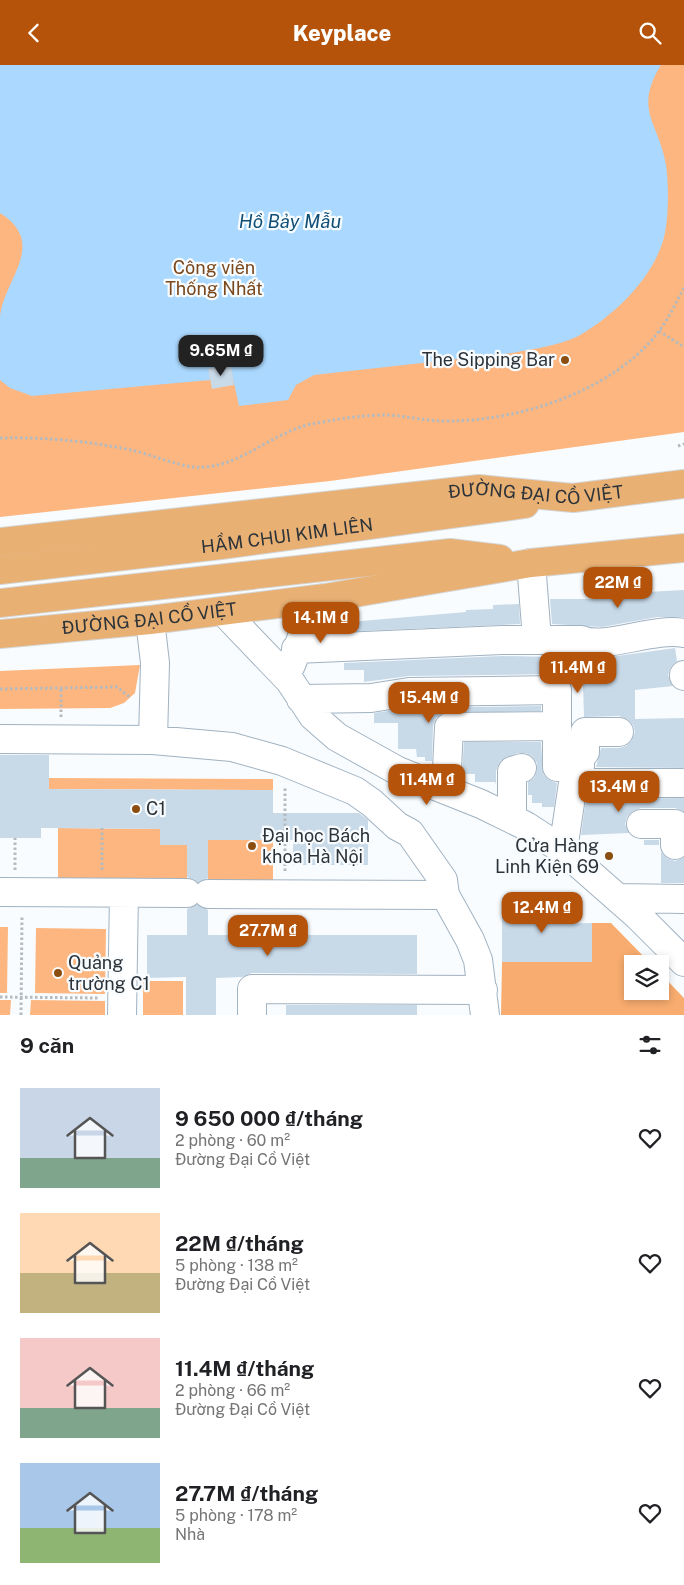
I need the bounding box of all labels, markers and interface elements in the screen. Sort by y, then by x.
icon: back [20,19,48,47]
icon: search [636,19,664,47]
text: Keyplace [293,20,391,46]
water label: Hồ Bảy Mẫu [239,210,341,232]
park label: Công viên Thống Nhất [165,257,263,299]
pin: 9.65M ₫ [175,335,267,377]
text: 9.65M ₫ [189,341,253,360]
place label: The Sipping Bar [422,349,555,370]
marker: The Sipping Bar [559,354,571,366]
street label: ĐƯỜNG ĐẠI CỒ VIỆT [447,477,625,509]
street label: HẦM CHUI KIM LIÊN [200,514,374,557]
pin: 22M ₫ [583,567,653,609]
text: 22M ₫ [594,573,642,592]
street label: ĐƯỜNG ĐẠI CỒ VIỆT [61,598,238,638]
pin: 14.1M ₫ [275,601,367,644]
text: 14.1M ₫ [293,608,349,627]
pin: 11.4M ₫ [532,651,624,694]
text: 11.4M ₫ [550,658,606,677]
pin: 15.4M ₫ [383,681,475,724]
text: 15.4M ₫ [399,688,459,707]
pin: 11.4M ₫ [381,763,473,806]
text: 11.4M ₫ [399,770,455,789]
pin: 13.4M ₫ [573,771,665,813]
text: 13.4M ₫ [589,777,649,796]
place label: C1 [146,798,166,819]
marker: C1 [130,803,142,815]
place label: Đại học Bách khoa Hà Nội [262,825,370,867]
place label: Cửa Hàng Linh Kiện 69 [495,835,599,877]
marker: Đại học Bách khoa Hà Nội [246,840,258,852]
marker: Cửa Hàng Linh Kiện 69 [603,850,615,862]
pin: 12.4M ₫ [496,891,588,934]
text: 12.4M ₫ [513,898,571,917]
pin: 27.7M ₫ [222,915,314,957]
text: 27.7M ₫ [239,921,297,940]
place label: Quảng trường C1 [68,952,150,994]
map controls [624,955,669,1000]
button: layers [624,955,669,1000]
marker: Quảng trường C1 [52,967,64,979]
icon: filters [636,1031,664,1059]
text: 9 căn [20,1033,74,1058]
text: 9 650 000 ₫/tháng [175,1106,363,1131]
icon: home [60,1108,120,1168]
icon: heart [636,1124,664,1152]
text: 2 phòng · 60 m² [175,1131,290,1150]
text: Đường Đại Cồ Việt [175,1150,310,1169]
text: 22M ₫/tháng [175,1231,304,1256]
icon: home [60,1233,120,1293]
icon: heart [636,1249,664,1277]
text: 5 phòng · 138 m² [175,1256,298,1275]
text: Đường Đại Cồ Việt [175,1275,310,1294]
text: 11.4M ₫/tháng [175,1356,314,1381]
icon: home [60,1358,120,1418]
icon: heart [636,1374,664,1402]
text: 2 phòng · 66 m² [175,1381,290,1400]
text: Đường Đại Cồ Việt [175,1400,310,1419]
text: 27.7M ₫/tháng [175,1481,318,1506]
icon: home [60,1483,120,1543]
icon: heart [636,1499,664,1527]
text: 5 phòng · 178 m² [175,1506,297,1525]
text: Nhà [175,1525,205,1544]

